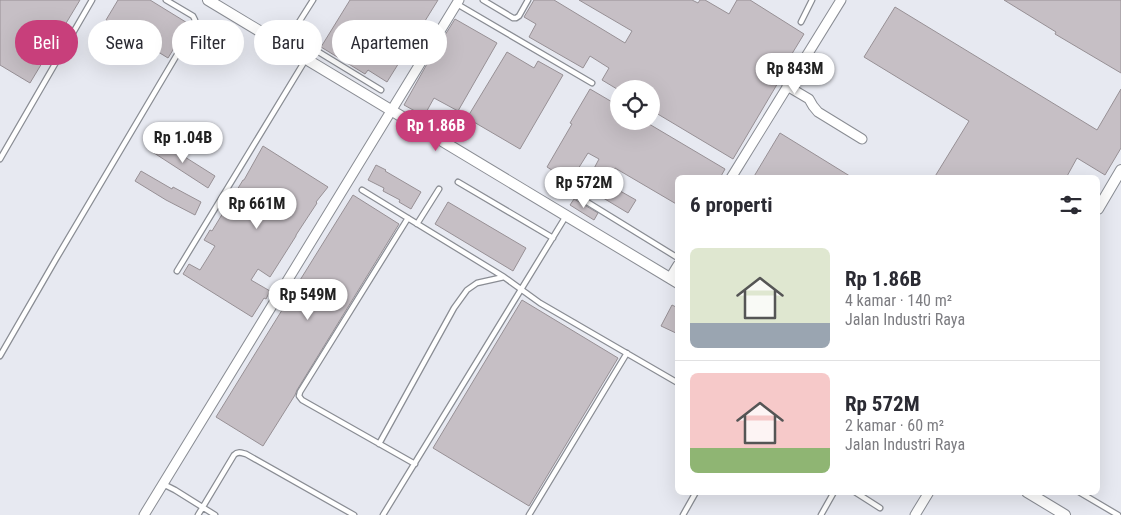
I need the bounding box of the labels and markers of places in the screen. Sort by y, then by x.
pin: Rp 843M [749,52,841,95]
pin: Rp 1.86B [384,110,488,152]
pin: Rp 1.04B [131,121,235,164]
pin: Rp 572M [538,166,630,209]
pin: Rp 661M [211,188,303,230]
pin: Rp 549M [262,278,354,321]

